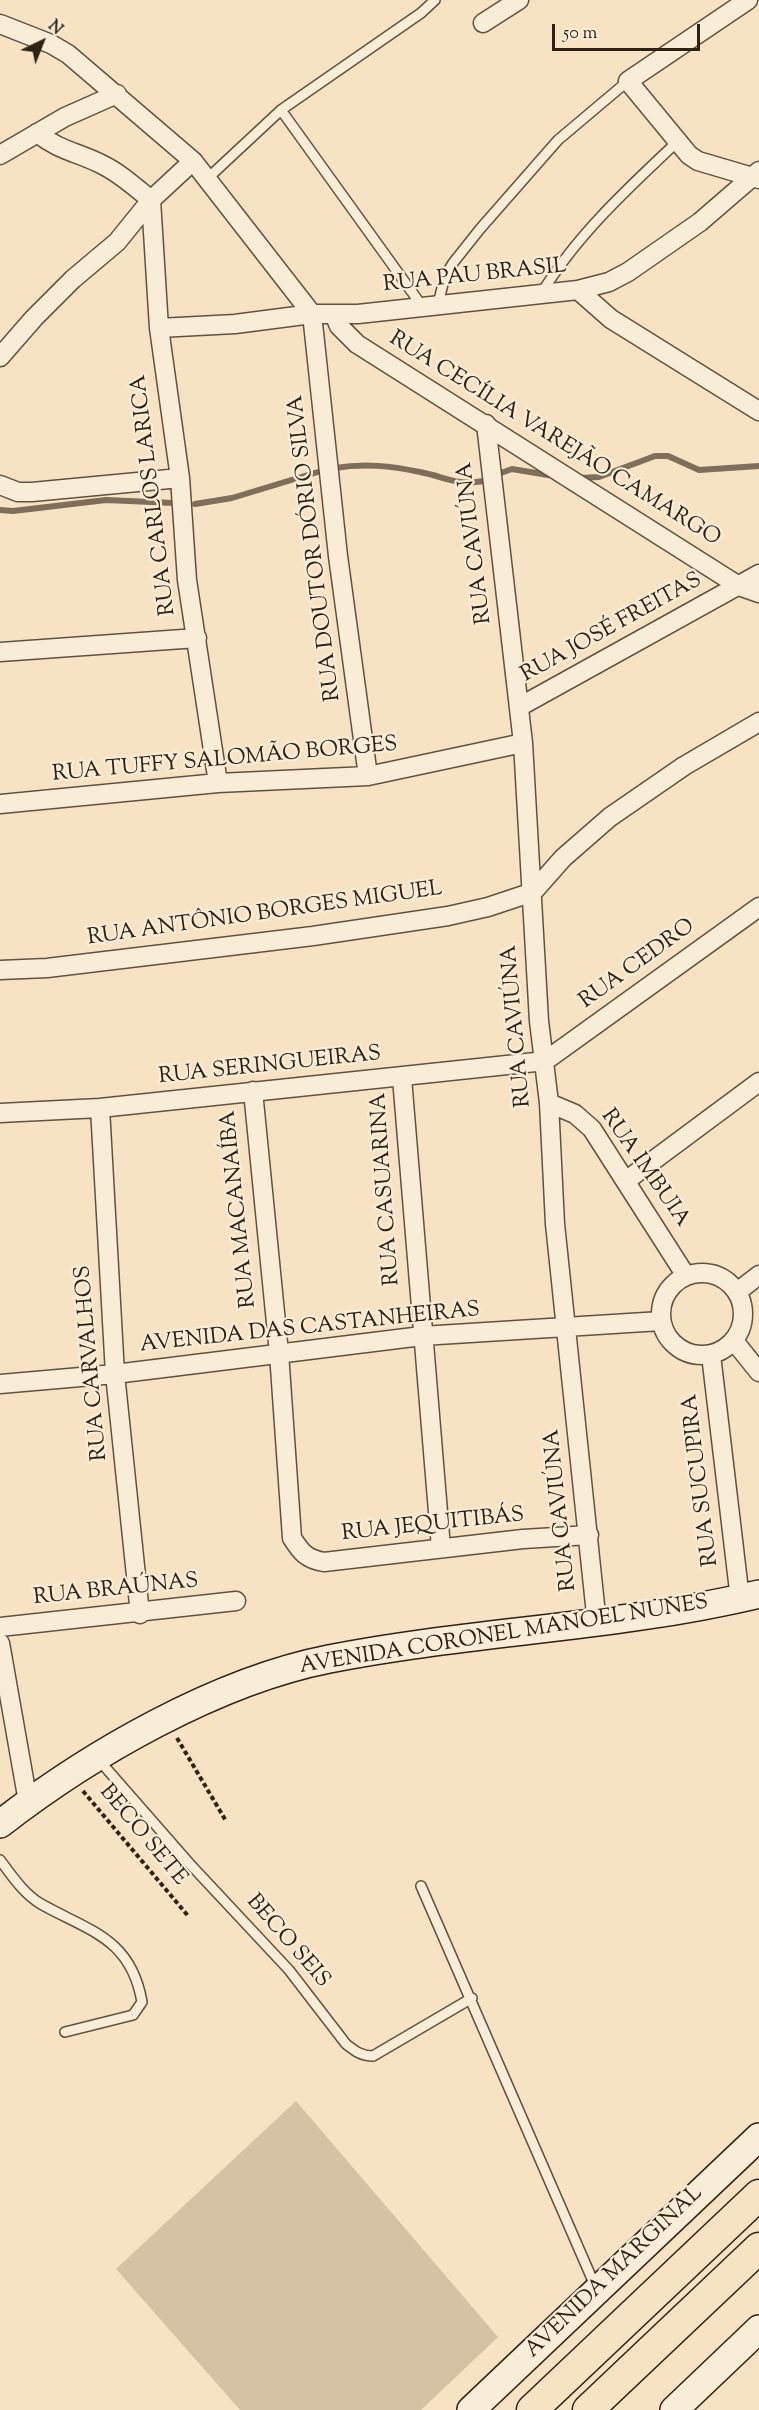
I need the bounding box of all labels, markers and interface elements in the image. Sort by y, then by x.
north arrow [12,12,72,72]
scale bar [555,12,704,50]
text: N [42,16,67,41]
text: 50 m [563,21,597,47]
street label: RUA PAU BRASIL [382,254,568,300]
street label: RUA CECÍLIA VAREJÃO CAMARGO [384,327,724,553]
street label: RUA CARLOS LARICA [127,373,183,617]
street label: RUA DOUTOR DÓRIO SILVA [284,393,348,703]
street label: RUA CAVIÚNA [453,460,499,626]
street label: RUA JOSÉ FREITAS [517,568,707,690]
street label: RUA TUFFY SALOMÃO BORGES [51,733,399,789]
street label: RUA ANTÔNIO BORGES MIGUEL [86,877,444,953]
street label: RUA CEDRO [575,914,701,1016]
street label: RUA CAVIÚNA [498,944,538,1108]
street label: RUA SERINGUEIRAS [157,1042,383,1092]
street label: RUA CASUARINA [367,1091,407,1287]
street label: RUA IMBUIA [594,1105,694,1233]
street label: RUA MACANAÍBA [216,1109,264,1309]
street label: RUA CARVALHOS [71,1264,115,1462]
street label: AVENIDA DAS CASTANHEIRAS [139,1298,481,1360]
street label: RUA SUCUPIRA [678,1392,726,1568]
street label: RUA CAVIÚNA [540,1427,584,1593]
street label: RUA JEQUITIBÁS [340,1503,526,1549]
street label: RUA BRAÚNAS [32,1569,200,1613]
street label: AVENIDA CORONEL MANOEL NUNES [298,1591,710,1681]
street label: BECO SETE [92,1780,192,1892]
street label: BECO SEIS [239,1890,335,1994]
street label: AVENIDA MARGINAL [521,2181,709,2365]

